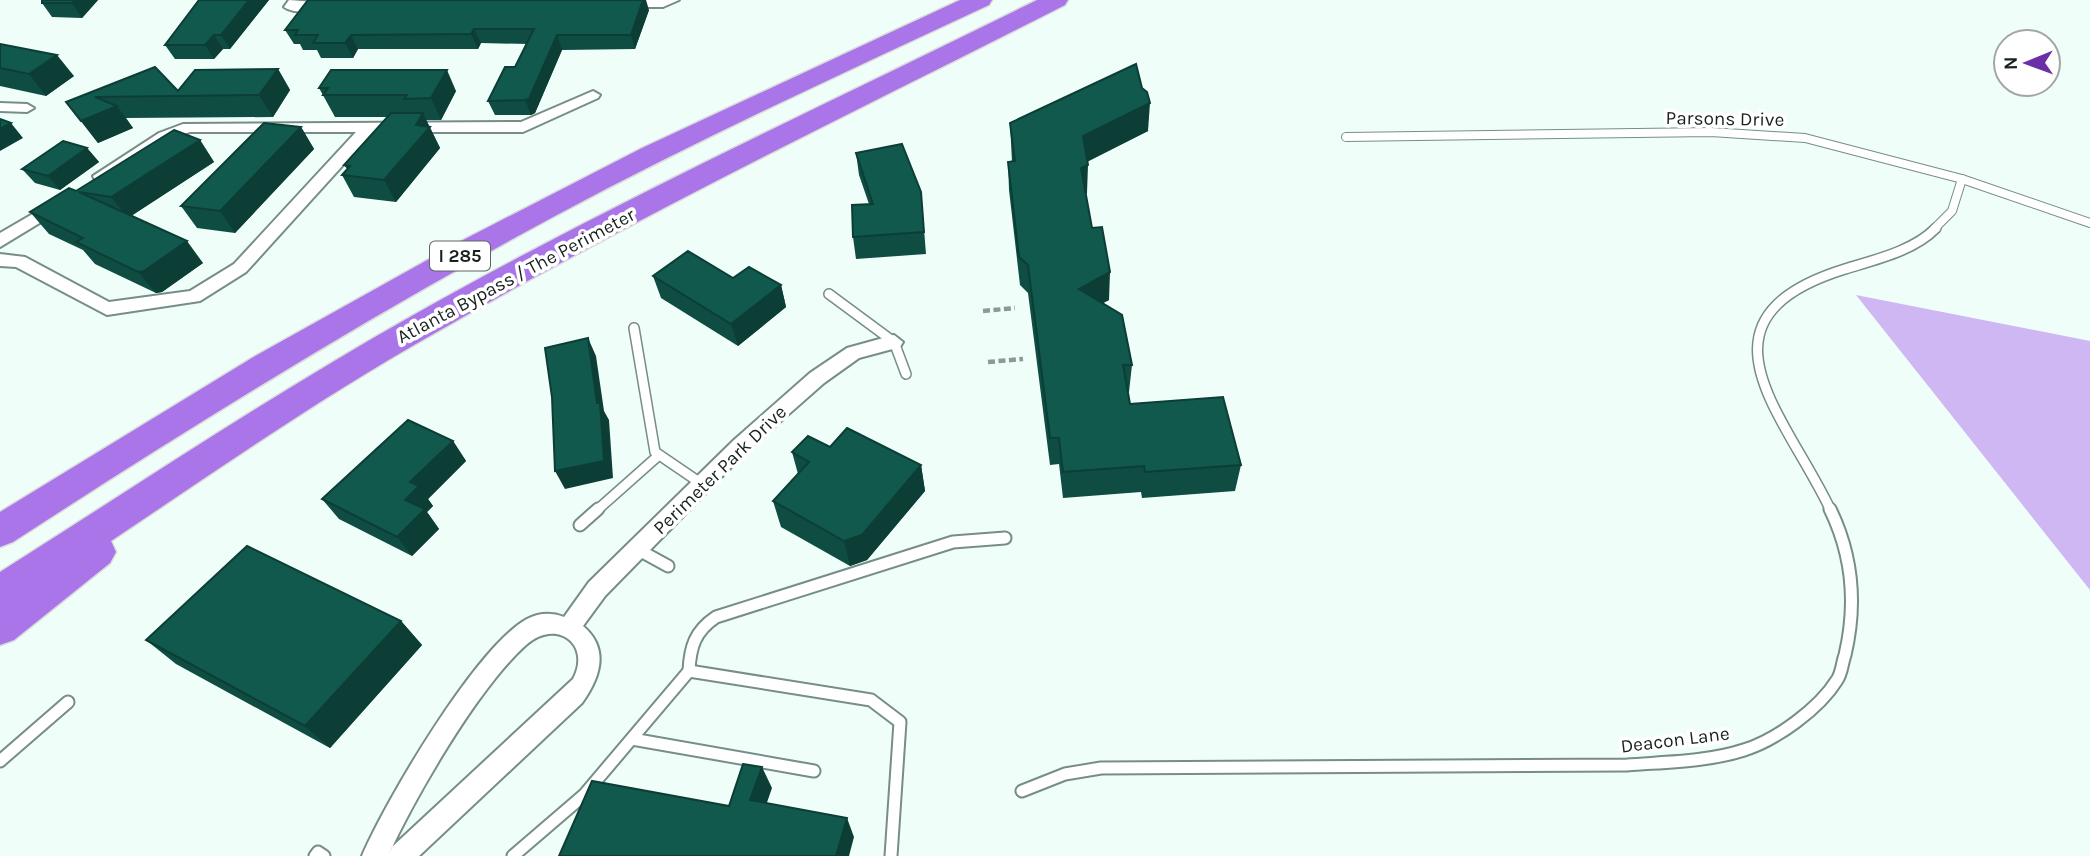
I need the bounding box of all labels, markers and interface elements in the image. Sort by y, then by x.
north arrow [1992,28,2062,98]
text: N [2000,56,2022,70]
street label: Parsons Drive [1666,107,1784,131]
street label: Atlanta Bypass / The Perimeter [393,204,639,348]
road number: I 285 [430,242,490,270]
street label: Perimeter Park Drive [649,401,791,539]
street label: Deacon Lane [1619,722,1731,758]

